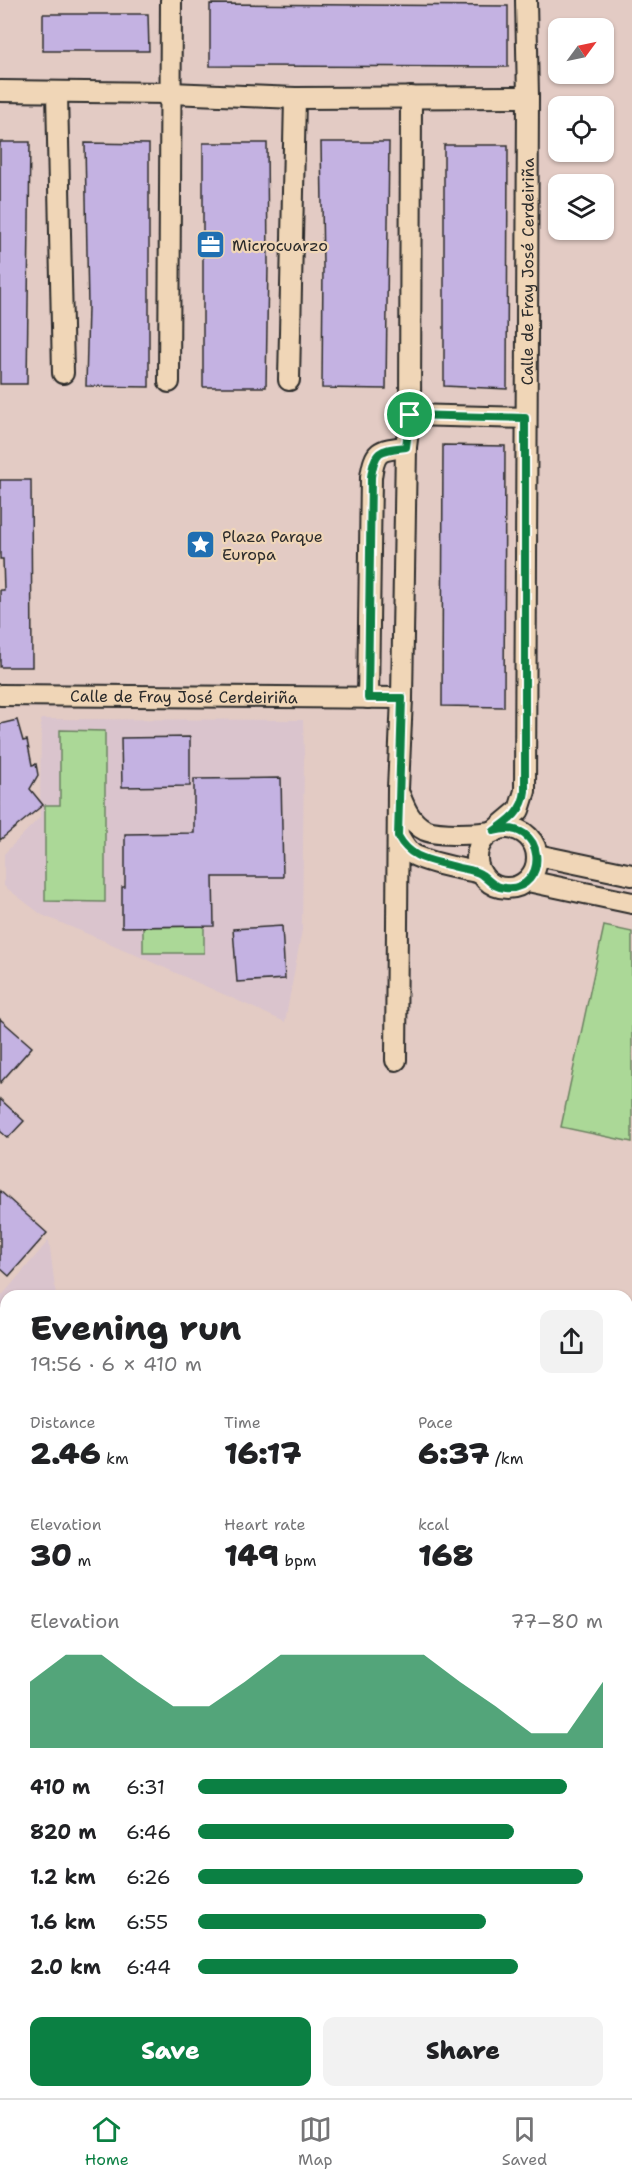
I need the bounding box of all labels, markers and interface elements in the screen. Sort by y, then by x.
north arrow [548,18,614,84]
map controls [548,18,614,240]
button: locate [548,96,614,162]
street label: Calle de Fray José Cerdeiriña [516,158,538,385]
button: layers [548,174,614,240]
office icon: Microcuarzo [195,229,227,261]
place label: Microcuarzo [232,235,328,256]
pin [384,389,435,440]
icon: arrive [393,398,426,431]
place label: Plaza Parque Europa [222,526,323,565]
place icon: Plaza Parque Europa [185,529,217,561]
street label: Calle de Fray José Cerdeiriña [70,685,298,708]
text: Evening run [30,1306,241,1351]
button: share [540,1310,603,1373]
text: 19:56 · 6 × 410 m [30,1351,202,1377]
text: Distance [30,1412,96,1433]
text: Time [224,1412,261,1433]
text: Pace [418,1412,453,1433]
text: 2.46 [30,1433,101,1474]
text: 16:17 [224,1433,301,1474]
text: 6:37 [418,1433,489,1474]
text: km [101,1448,129,1469]
text: /km [489,1448,524,1469]
text: Elevation [30,1514,102,1535]
text: Heart rate [224,1514,306,1535]
text: kcal [418,1514,449,1535]
text: 30 [30,1535,72,1576]
text: 149 [224,1535,279,1576]
text: 168 [418,1535,473,1576]
text: m [72,1550,91,1571]
text: bpm [279,1550,317,1571]
text: Elevation [30,1608,120,1634]
text: 77–80 m [511,1608,603,1634]
text: 410 m [30,1774,90,1800]
text: 6:31 [126,1774,165,1800]
text: 820 m [30,1819,96,1845]
text: 6:46 [126,1819,171,1845]
text: 1.2 km [30,1864,96,1890]
text: 6:26 [126,1864,171,1890]
text: 1.6 km [30,1909,96,1935]
text: 6:55 [126,1909,168,1935]
text: 2.0 km [30,1954,101,1980]
text: 6:44 [126,1954,171,1980]
button: Save [30,2017,311,2086]
button: Share [323,2017,603,2086]
tab: Home [85,2113,129,2170]
tab: Map [298,2113,332,2170]
tab: Saved [502,2113,547,2170]

